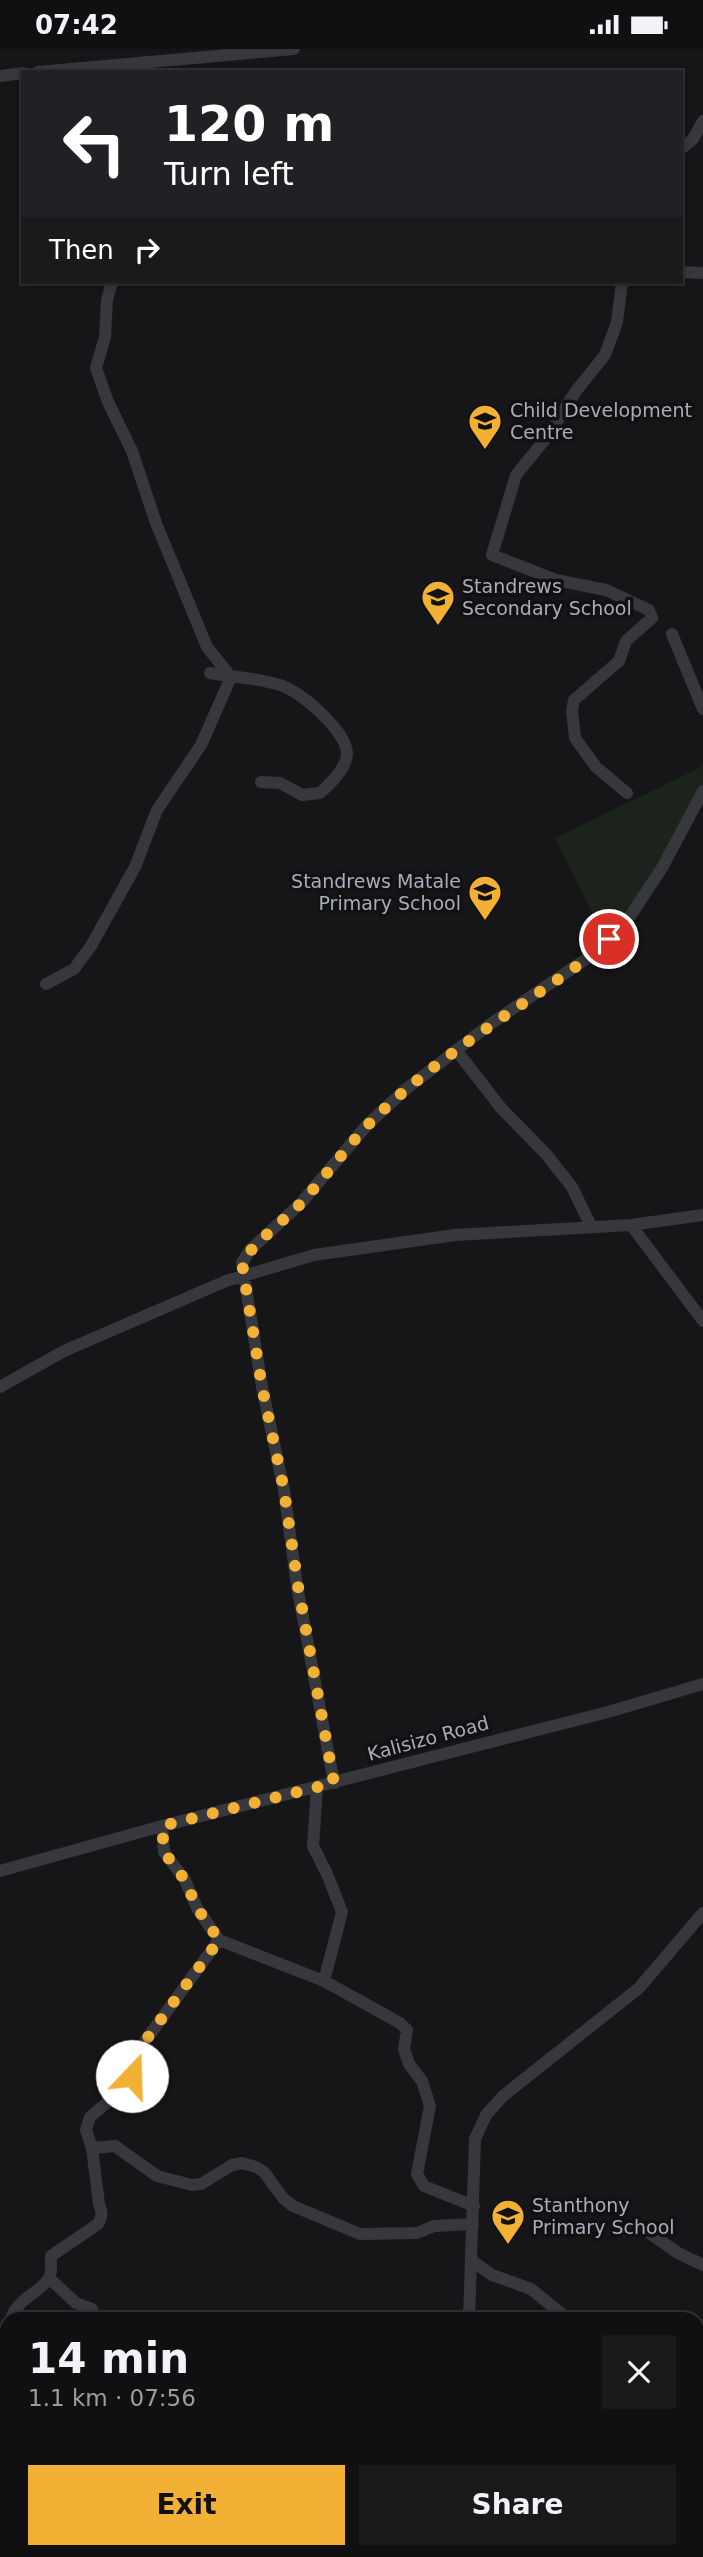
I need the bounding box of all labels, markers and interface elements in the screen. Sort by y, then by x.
text: 07:42 [35,10,118,40]
text: 120 m [164,96,334,153]
icon: left [49,98,140,189]
text: Turn left [164,155,294,193]
icon: right [128,231,166,269]
text: Then [49,235,114,265]
place label: Child Development Centre [510,399,692,443]
school or university icon: Child Development Centre [466,402,504,451]
place label: Standrews Secondary School [462,575,632,619]
school or university icon: Standrews Secondary School [419,578,457,627]
place label: Standrews Matale Primary School [291,870,461,914]
school or university icon: Standrews Matale Primary School [466,873,504,922]
pin [579,909,639,969]
icon: arrive [590,920,628,958]
street label: Kalisizo Road [365,1711,491,1765]
position arrow [95,2039,169,2113]
place label: Stanthony Primary School [532,2194,675,2238]
school or university icon: Stanthony Primary School [489,2197,527,2246]
text: 14 min [28,2334,189,2383]
button: close [602,2335,676,2409]
text: 1.1 km · 07:56 [28,2385,196,2411]
button: Exit [28,2465,345,2545]
button: Share [359,2465,676,2545]

